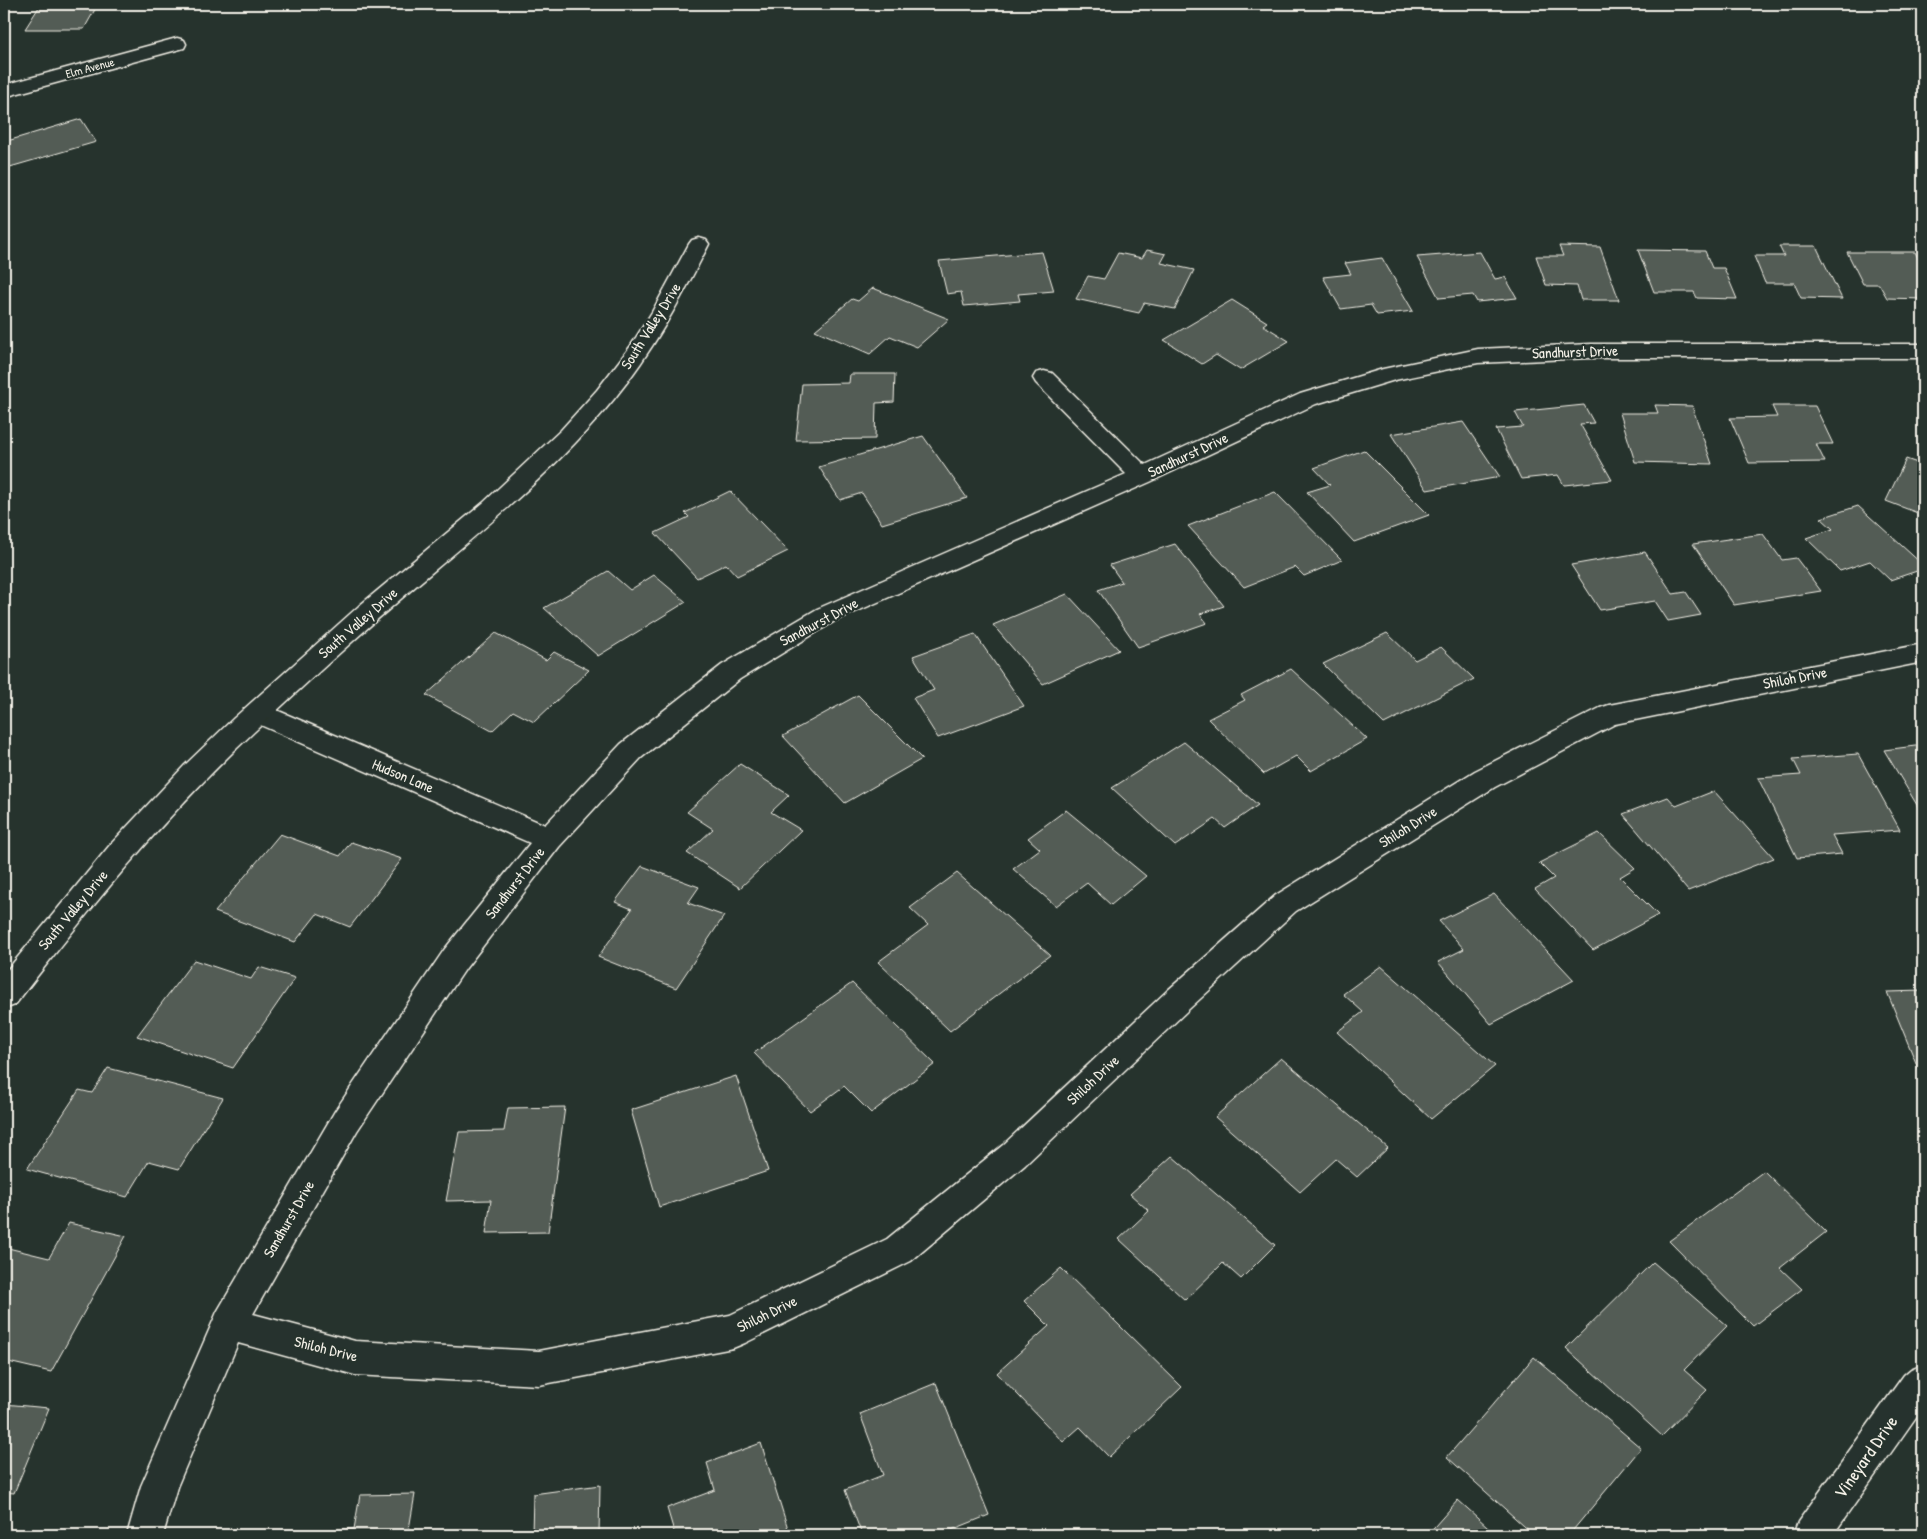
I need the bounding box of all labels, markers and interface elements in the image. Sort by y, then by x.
street label: Elm Avenue [64,53,116,82]
street label: South Valley Drive [616,278,686,373]
street label: Sandhurst Drive [1532,340,1618,363]
street label: Sandhurst Drive [1144,427,1231,482]
street label: South Valley Drive [314,582,402,663]
street label: Sandhurst Drive [776,592,862,651]
street label: Shiloh Drive [1761,661,1829,694]
street label: Hudson Lane [369,753,437,798]
street label: Shiloh Drive [1375,801,1441,853]
street label: Sandhurst Drive [480,842,549,923]
street label: South Valley Drive [33,865,112,954]
street label: Shiloh Drive [1062,1050,1123,1109]
street label: Sandhurst Drive [258,1176,319,1261]
street label: Shiloh Drive [733,1290,800,1337]
street label: Shiloh Drive [292,1331,360,1367]
street label: Vineyard Drive [1828,1410,1903,1503]

